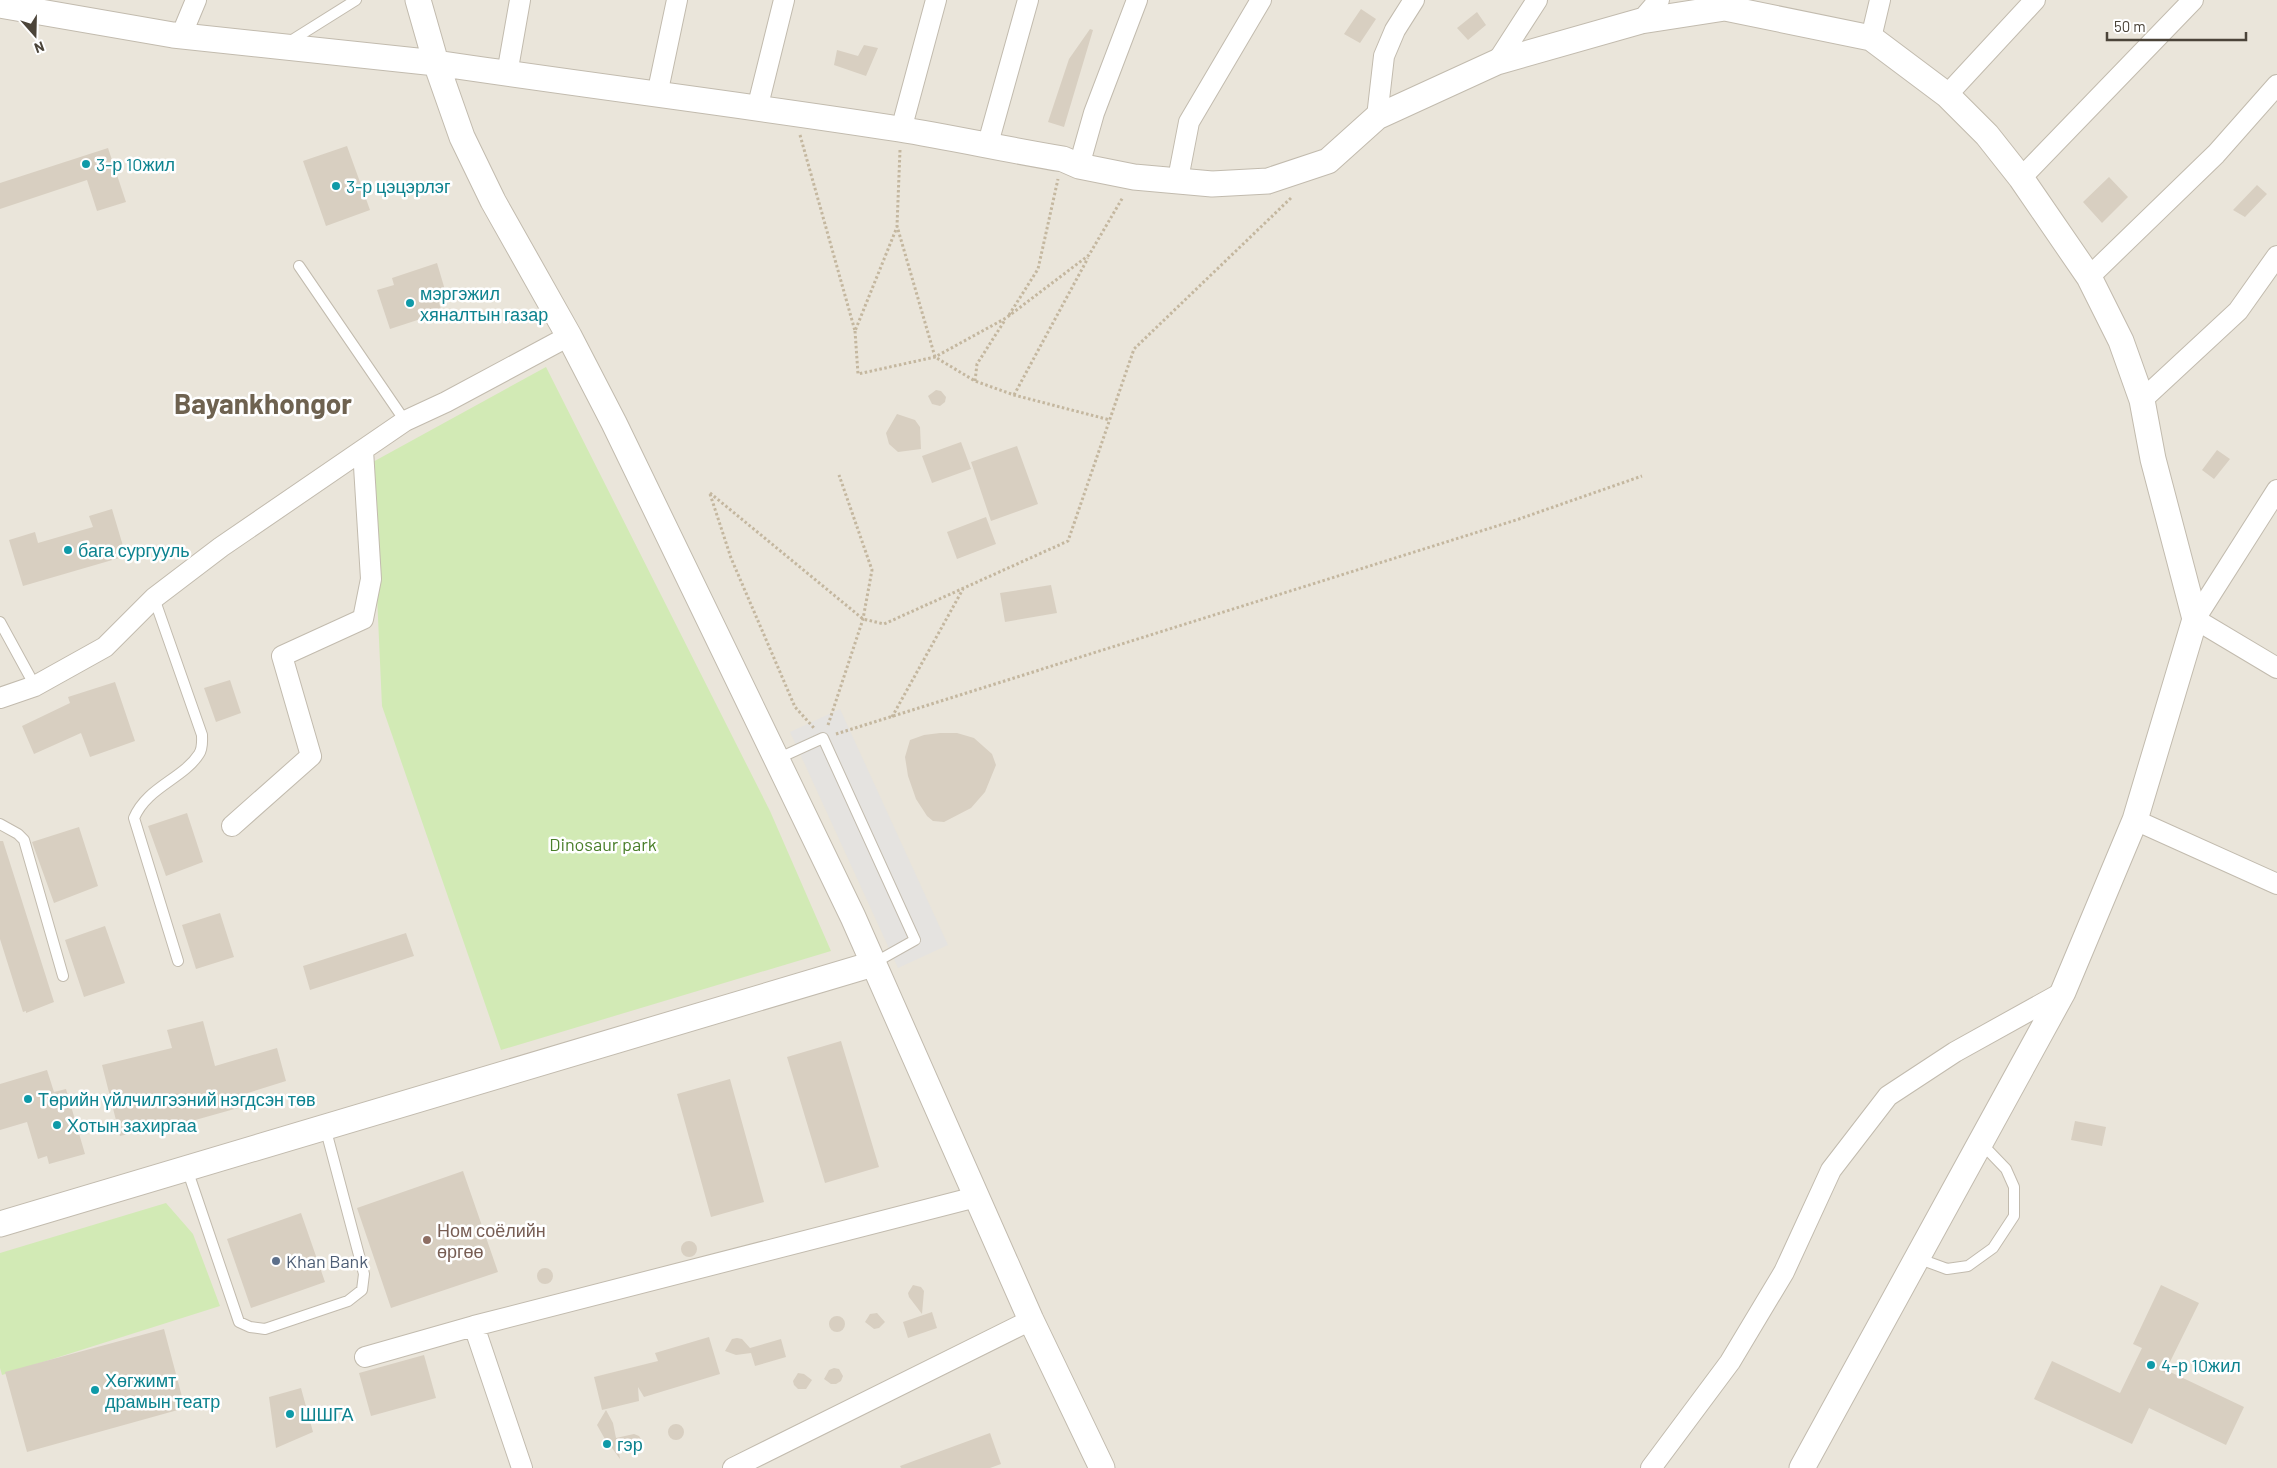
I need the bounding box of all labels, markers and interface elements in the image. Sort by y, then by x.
north arrow [10,10,60,60]
scale bar [2107,10,2246,42]
text: 50 m [2114,17,2146,35]
text: N [32,38,47,57]
place label: 3-р 10жил [96,153,175,175]
marker: 3-р 10жил [80,158,92,170]
place label: 3-р цэцэрлэг [346,175,451,197]
marker: 3-р цэцэрлэг [330,180,342,192]
place label: мэргэжил хяналтын газар [420,282,548,325]
marker: мэргэжил хяналтын газар [404,297,416,309]
district label: Bayankhongor [174,386,352,420]
place label: бага сургууль [78,539,190,561]
marker: бага сургууль [62,544,74,556]
park label: Dinosaur park [549,833,657,855]
place label: Төрийн үйлчилгээний нэгдсэн төв [38,1088,315,1110]
marker: Төрийн үйлчилгээний нэгдсэн төв [22,1093,34,1105]
place label: Хотын захиргаа [67,1114,198,1136]
marker: Хотын захиргаа [51,1119,63,1131]
place label: Ном соёлийн өргөө [437,1219,546,1262]
marker: Ном соёлийн өргөө [421,1234,433,1246]
place label: Khan Bank [286,1250,368,1272]
marker: Khan Bank [270,1255,282,1267]
place label: 4-р 10жил [2161,1354,2241,1376]
marker: 4-р 10жил [2145,1359,2157,1371]
place label: Хөгжимт драмын театр [105,1369,220,1412]
marker: Хөгжимт драмын театр [89,1384,101,1396]
place label: ШШГА [300,1403,354,1425]
marker: ШШГА [284,1408,296,1420]
place label: гэр [617,1433,643,1455]
marker: гэр [601,1438,613,1450]

